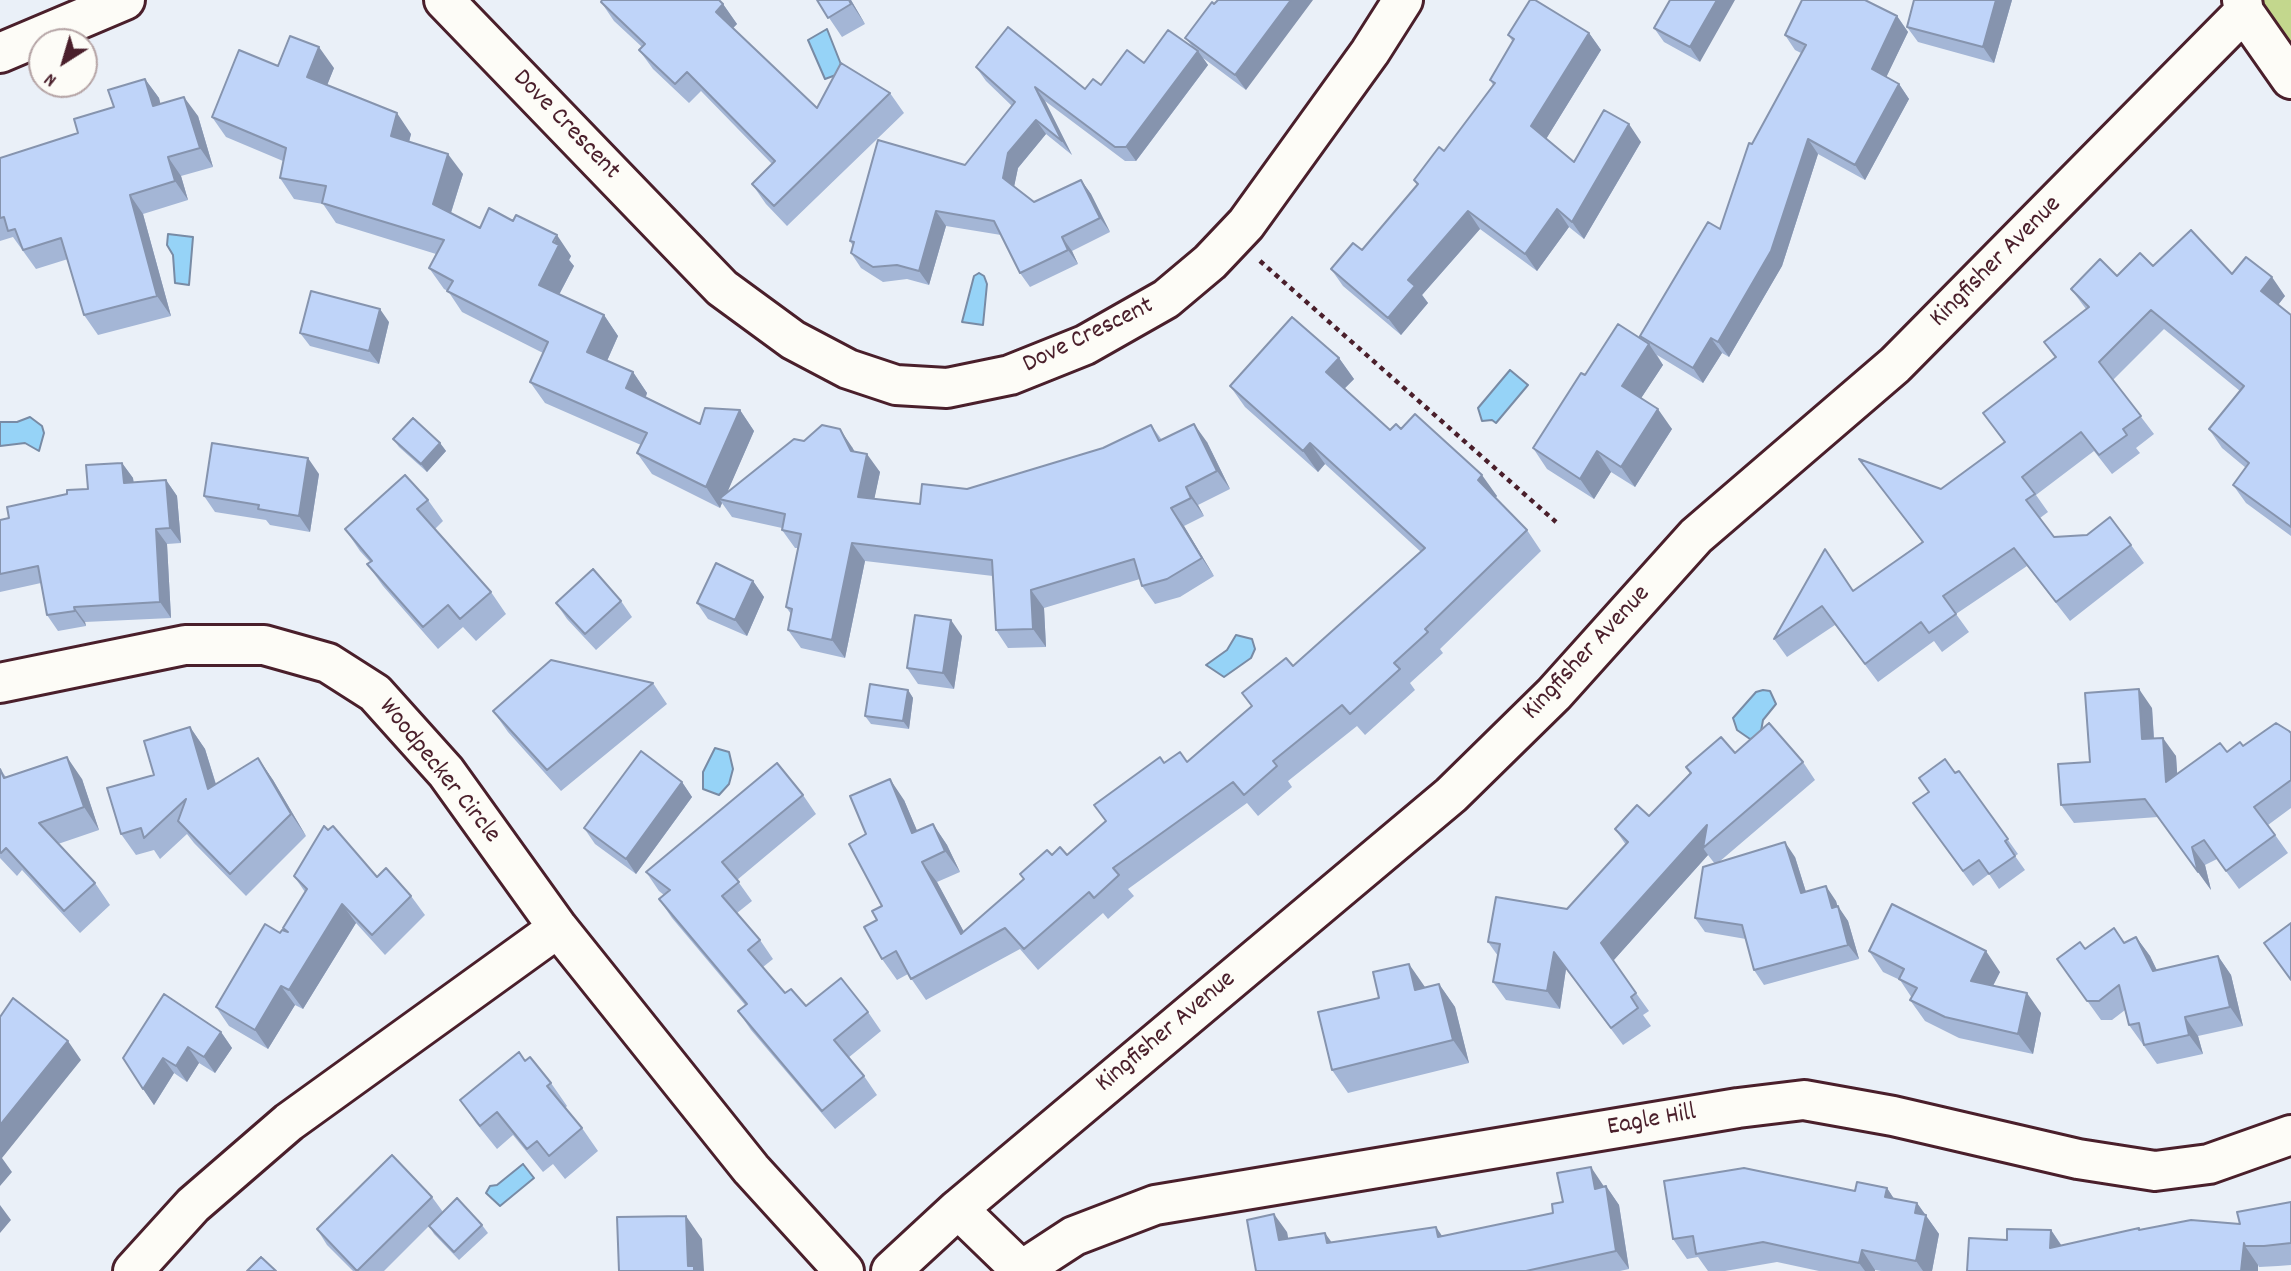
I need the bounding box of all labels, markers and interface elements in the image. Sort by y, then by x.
north arrow [28,28,98,98]
street label: Dove Crescent [505,64,625,188]
text: N [39,65,63,92]
street label: Kingfisher Avenue [1925,191,2069,335]
street label: Dove Crescent [1019,292,1159,382]
street label: Kingfisher Avenue [1518,580,1658,728]
street label: Woodpecker Circle [370,693,506,851]
street label: Kingfisher Avenue [1091,965,1243,1101]
street label: Eagle Hill [1605,1099,1699,1145]

